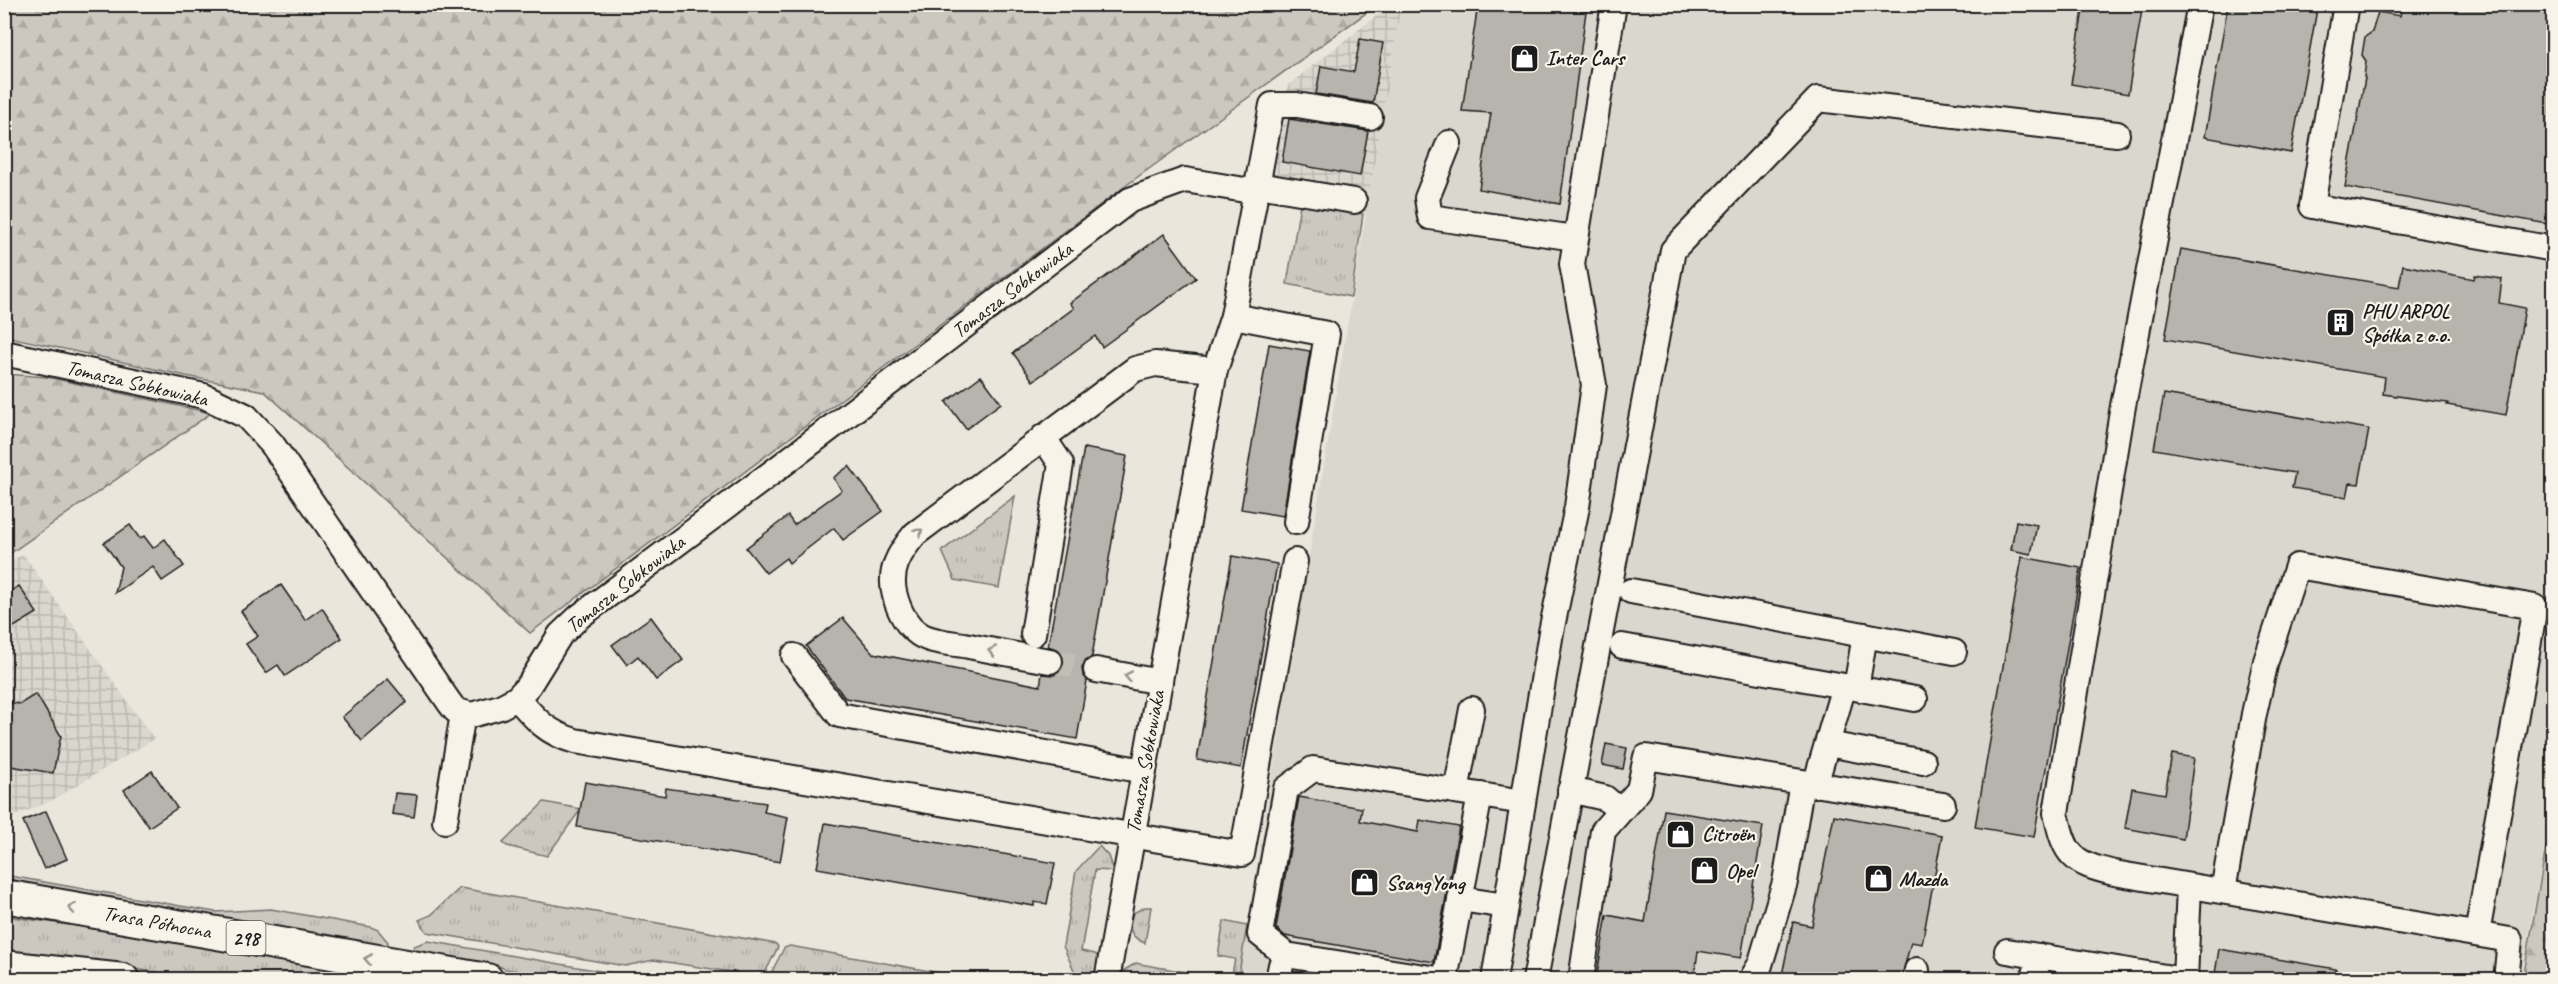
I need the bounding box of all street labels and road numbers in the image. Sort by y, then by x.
street label: Tomasza Sobkowiaka [946,235,1079,344]
street label: Tomasza Sobkowiaka [64,354,212,412]
street label: Tomasza Sobkowiaka [560,528,691,639]
street label: Tomasza Sobkowiaka [1120,687,1171,835]
street label: Trasa Północna [101,900,215,945]
road number: 298 [226,921,266,955]

